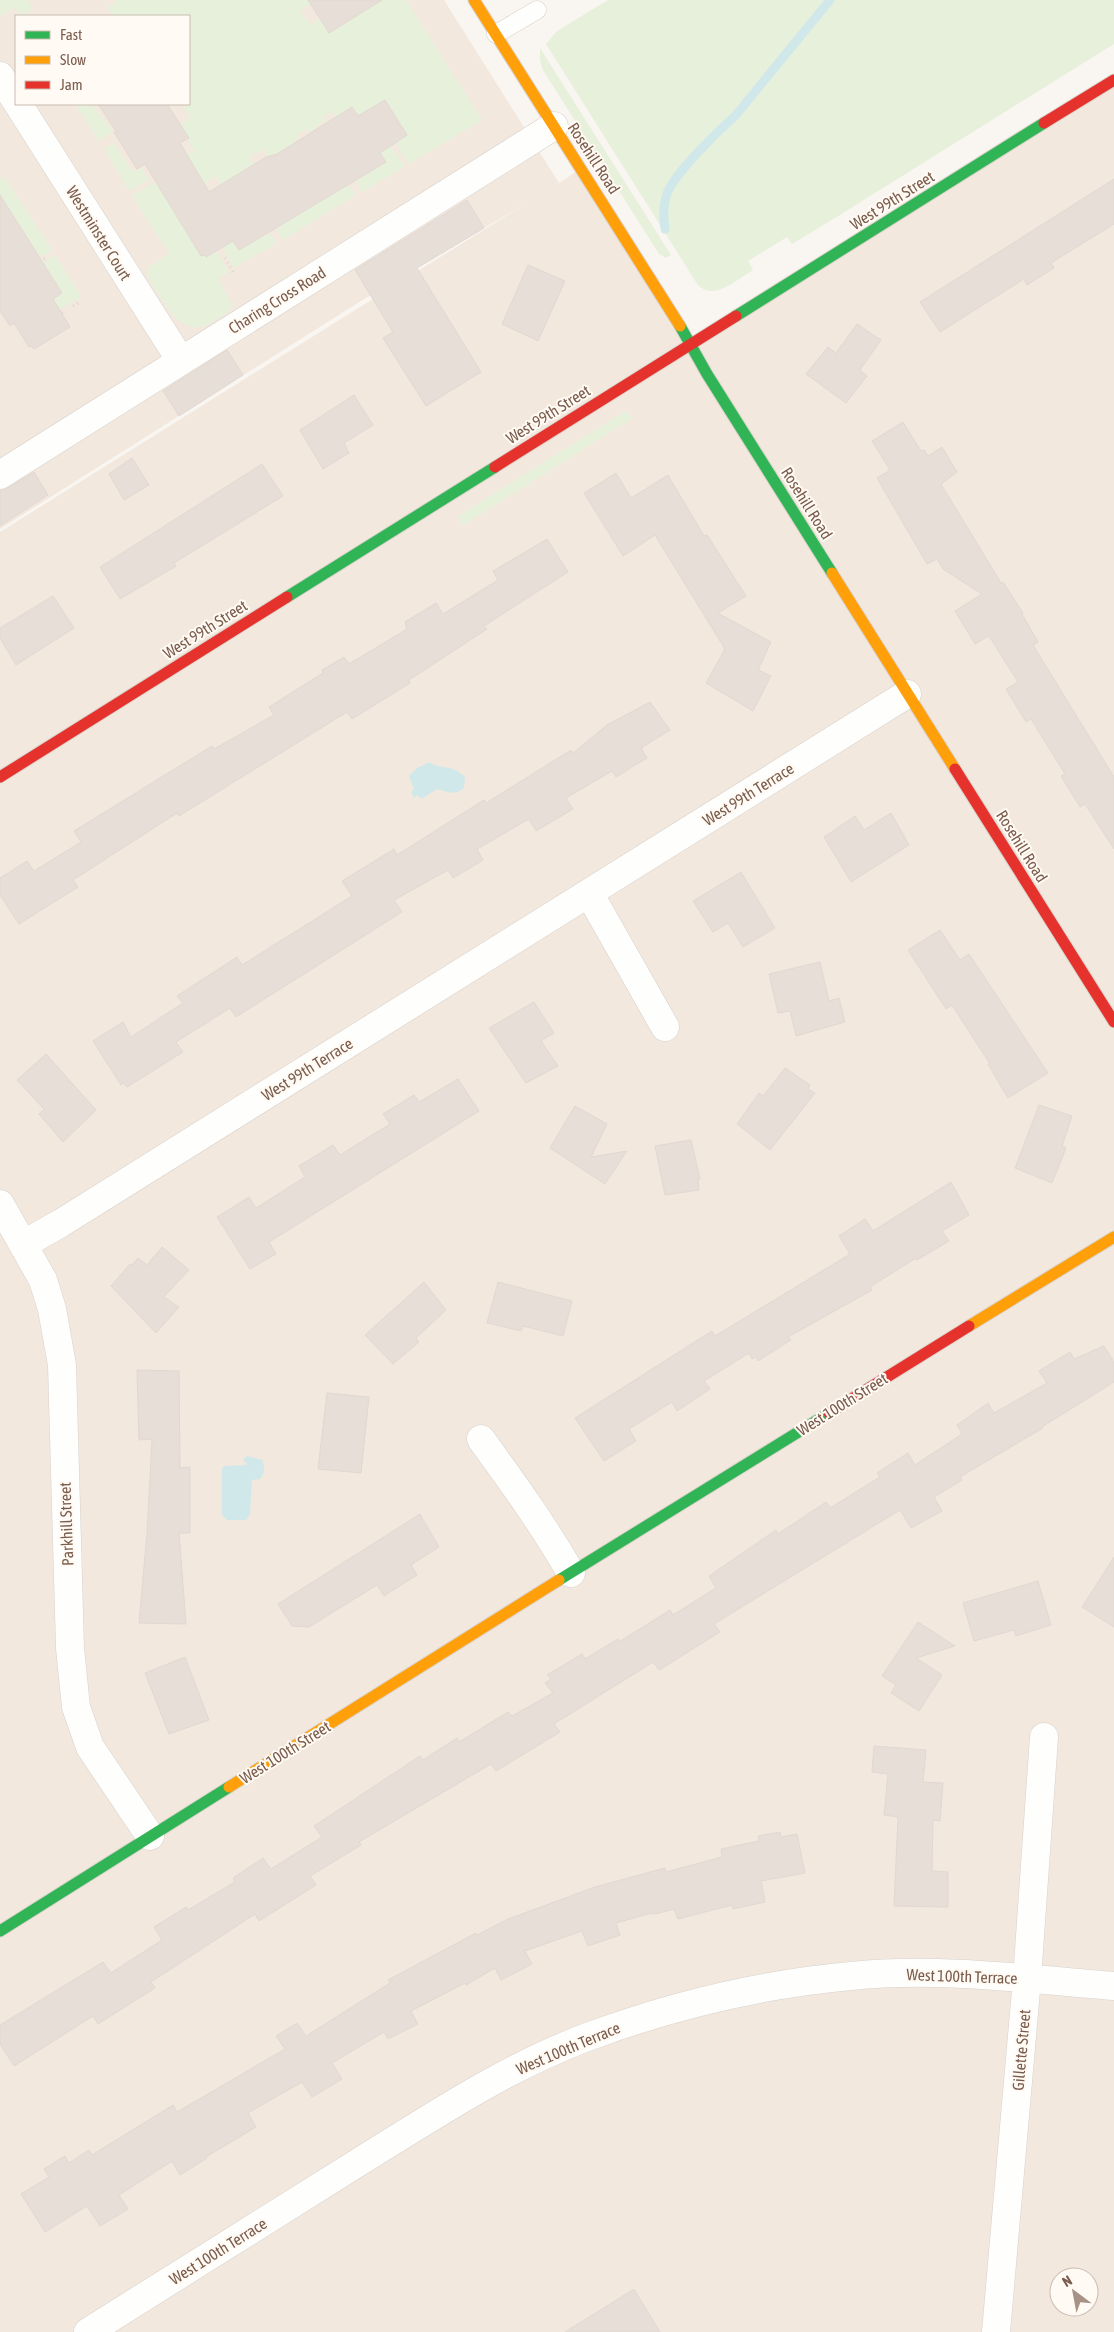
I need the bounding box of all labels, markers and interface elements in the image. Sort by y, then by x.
legend [15,15,190,105]
text: Fast [60,26,82,43]
text: Slow [60,51,86,68]
text: Jam [60,76,83,93]
street label: Rosehill Road [564,119,624,197]
street label: West 99th Street [847,167,938,233]
street label: Westminster Court [63,183,135,284]
street label: Charing Cross Road [225,263,329,338]
street label: West 99th Street [503,381,594,447]
street label: Rosehill Road [778,464,836,542]
street label: West 99th Street [160,596,251,662]
street label: West 99th Terrace [699,759,797,829]
street label: Rosehill Road [993,807,1051,885]
street label: West 99th Terrace [258,1034,356,1104]
street label: West 100th Street [794,1369,891,1439]
street label: Parkhill Street [56,1481,76,1566]
street label: West 100th Street [237,1717,334,1787]
street label: West 100th Terrace [906,1965,1018,1987]
street label: Gillette Street [1008,2008,1034,2091]
street label: West 100th Terrace [513,2018,623,2078]
street label: West 100th Terrace [166,2214,270,2288]
north arrow [1049,2267,1099,2317]
text: N [1059,2272,1075,2290]

